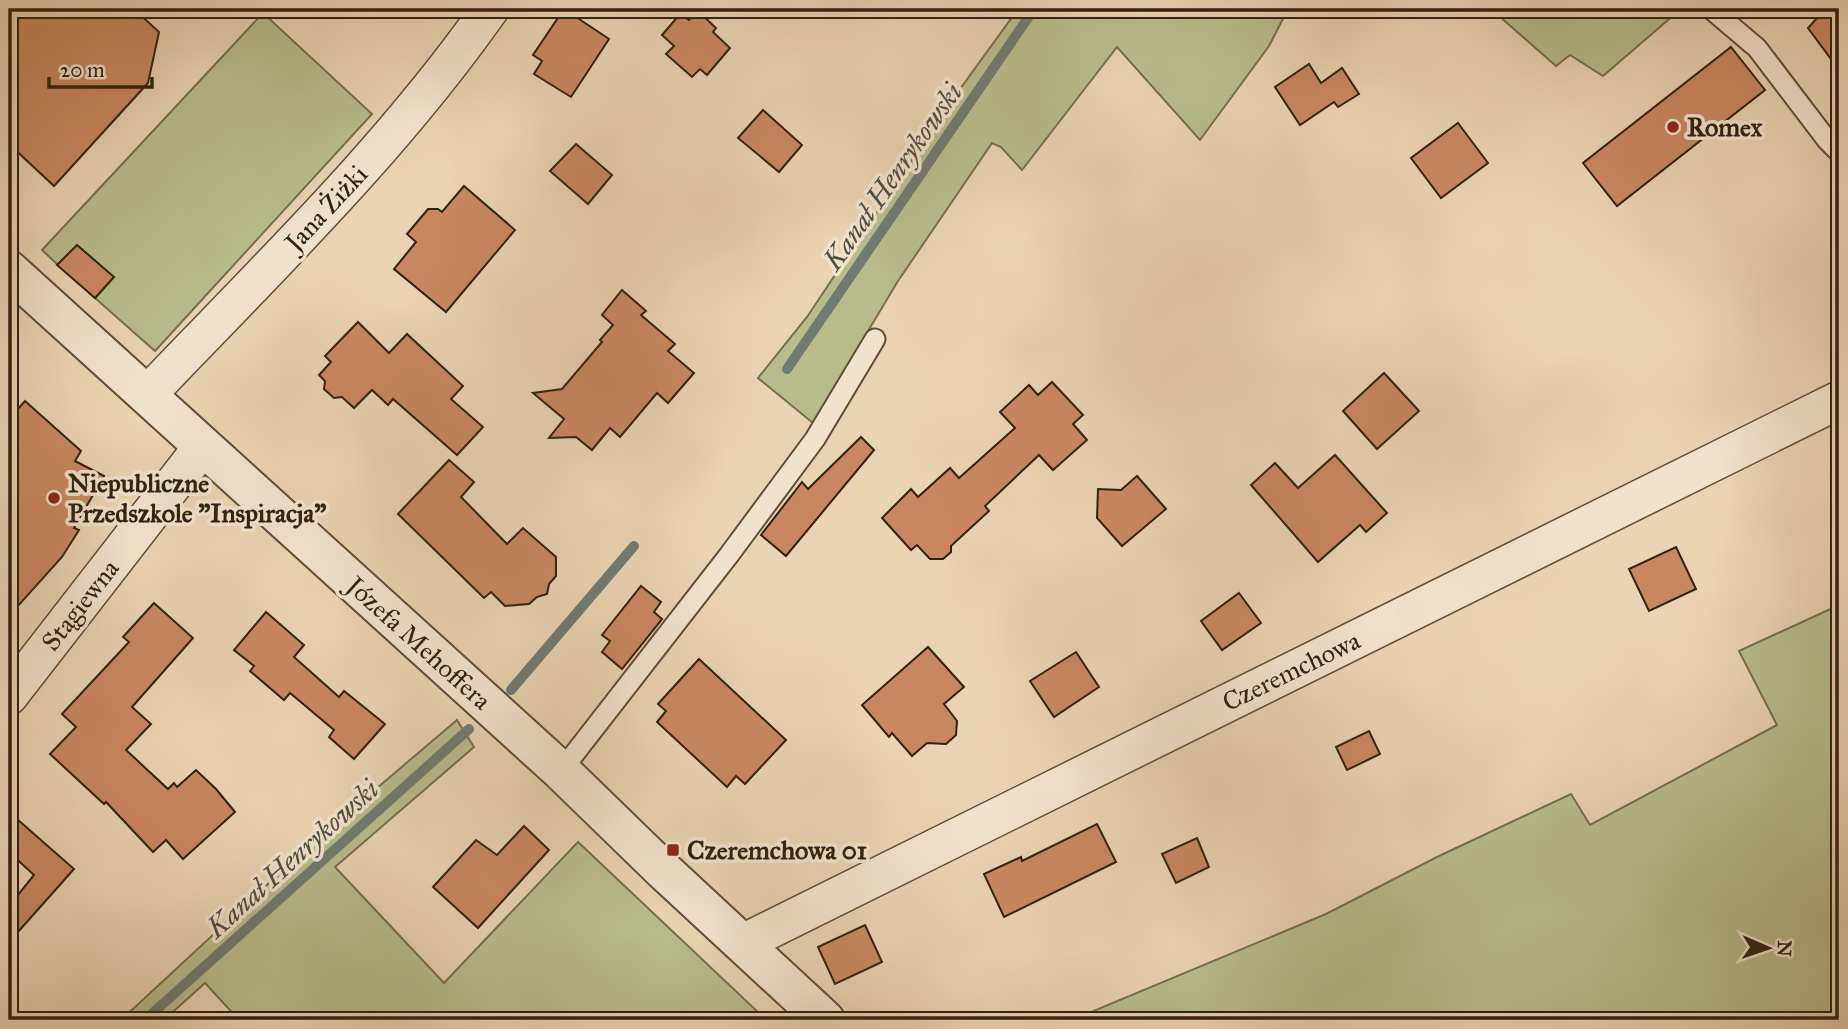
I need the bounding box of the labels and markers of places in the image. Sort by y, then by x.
place label: Romex [1687,111,1763,143]
marker: Romex [1665,119,1681,135]
place label: Niepubliczne Przedszkole "Inspiracja" [68,467,326,529]
marker: Niepubliczne Przedszkole "Inspiracja" [46,490,62,506]
place label: Czeremchowa 01 [687,834,867,866]
marker: Czeremchowa 01 [665,842,681,858]

